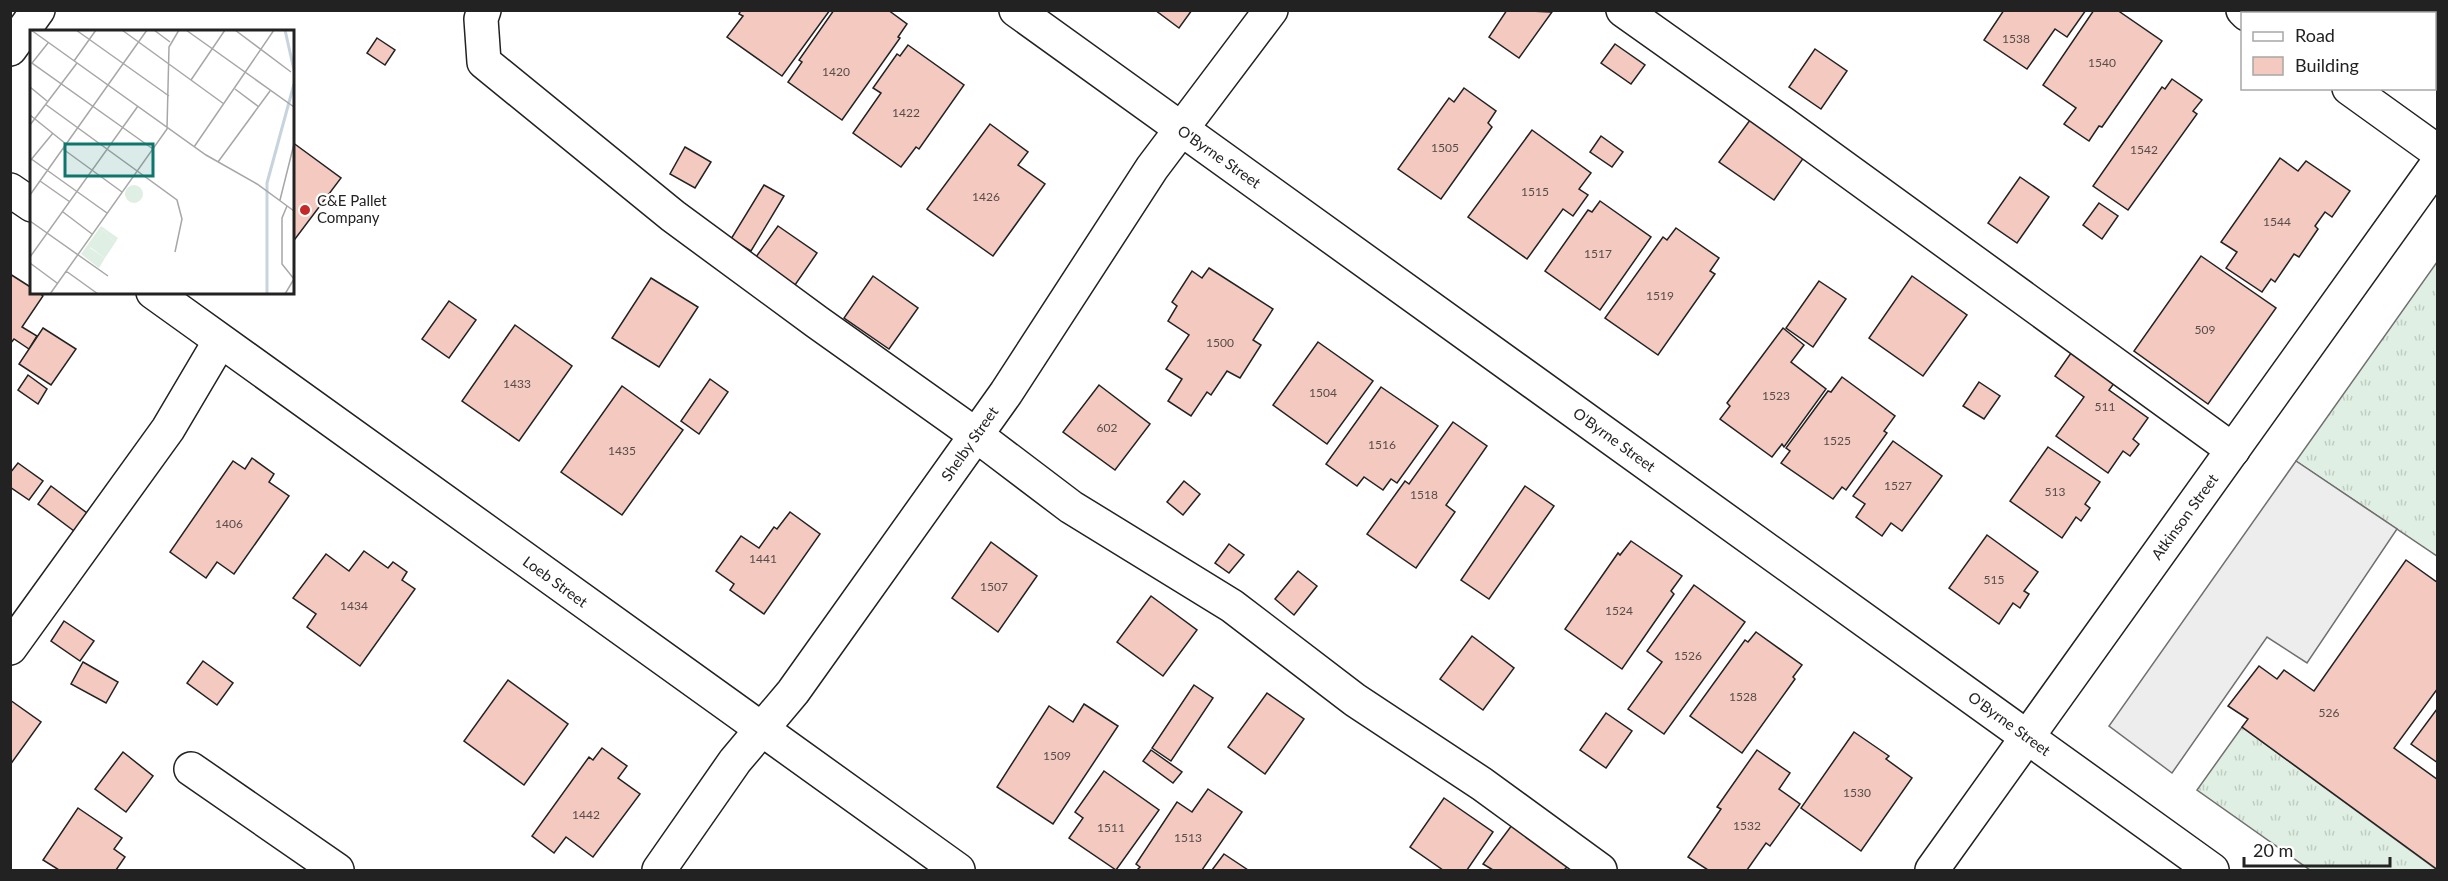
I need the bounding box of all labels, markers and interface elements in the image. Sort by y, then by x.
legend [2241,12,2436,90]
text: Road [2295,24,2335,46]
inset map [30,30,294,294]
house number: 1538 [2002,31,2030,46]
text: Building [2295,54,2359,76]
house number: 1540 [2088,55,2116,70]
house number: 1420 [822,64,850,79]
house number: 1422 [892,105,920,120]
street label: O'Byrne Street [1175,121,1265,192]
house number: 1505 [1431,140,1459,155]
house number: 1542 [2130,142,2158,157]
house number: 1515 [1521,184,1549,199]
house number: 1426 [972,189,1000,204]
place label: C&E Pallet Company [317,191,387,226]
marker: C&E Pallet Company [298,203,312,217]
house number: 1544 [2263,214,2291,229]
house number: 1517 [1584,246,1612,261]
house number: 1519 [1646,288,1674,303]
house number: 509 [2195,322,2215,337]
house number: 1500 [1206,335,1234,350]
house number: 1433 [503,376,531,391]
house number: 1504 [1309,385,1337,400]
house number: 1523 [1762,388,1790,403]
house number: 511 [2095,399,2115,414]
street label: Shelby Street [937,402,1002,484]
street label: O'Byrne Street [1570,403,1660,475]
house number: 602 [1097,420,1117,435]
house number: 1525 [1823,433,1851,448]
house number: 1516 [1368,437,1396,452]
house number: 1435 [608,443,636,458]
street label: Atkinson Street [2147,470,2222,563]
house number: 1527 [1884,478,1912,493]
house number: 513 [2045,484,2065,499]
house number: 1518 [1410,487,1438,502]
house number: 1406 [215,516,243,531]
house number: 1441 [749,551,777,566]
street label: Loeb Street [520,552,592,611]
house number: 515 [1984,572,2004,587]
house number: 1507 [980,579,1008,594]
house number: 1434 [340,598,368,613]
house number: 1524 [1605,603,1633,618]
house number: 1526 [1674,648,1702,663]
street label: O'Byrne Street [1965,687,2055,759]
house number: 1528 [1729,689,1757,704]
house number: 526 [2319,705,2339,720]
house number: 1509 [1043,748,1071,763]
house number: 1530 [1843,785,1871,800]
house number: 1442 [572,807,600,822]
house number: 1532 [1733,818,1761,833]
house number: 1511 [1097,820,1125,835]
house number: 1513 [1174,830,1202,845]
scale bar [2244,830,2390,868]
text: 20 m [2253,839,2293,861]

